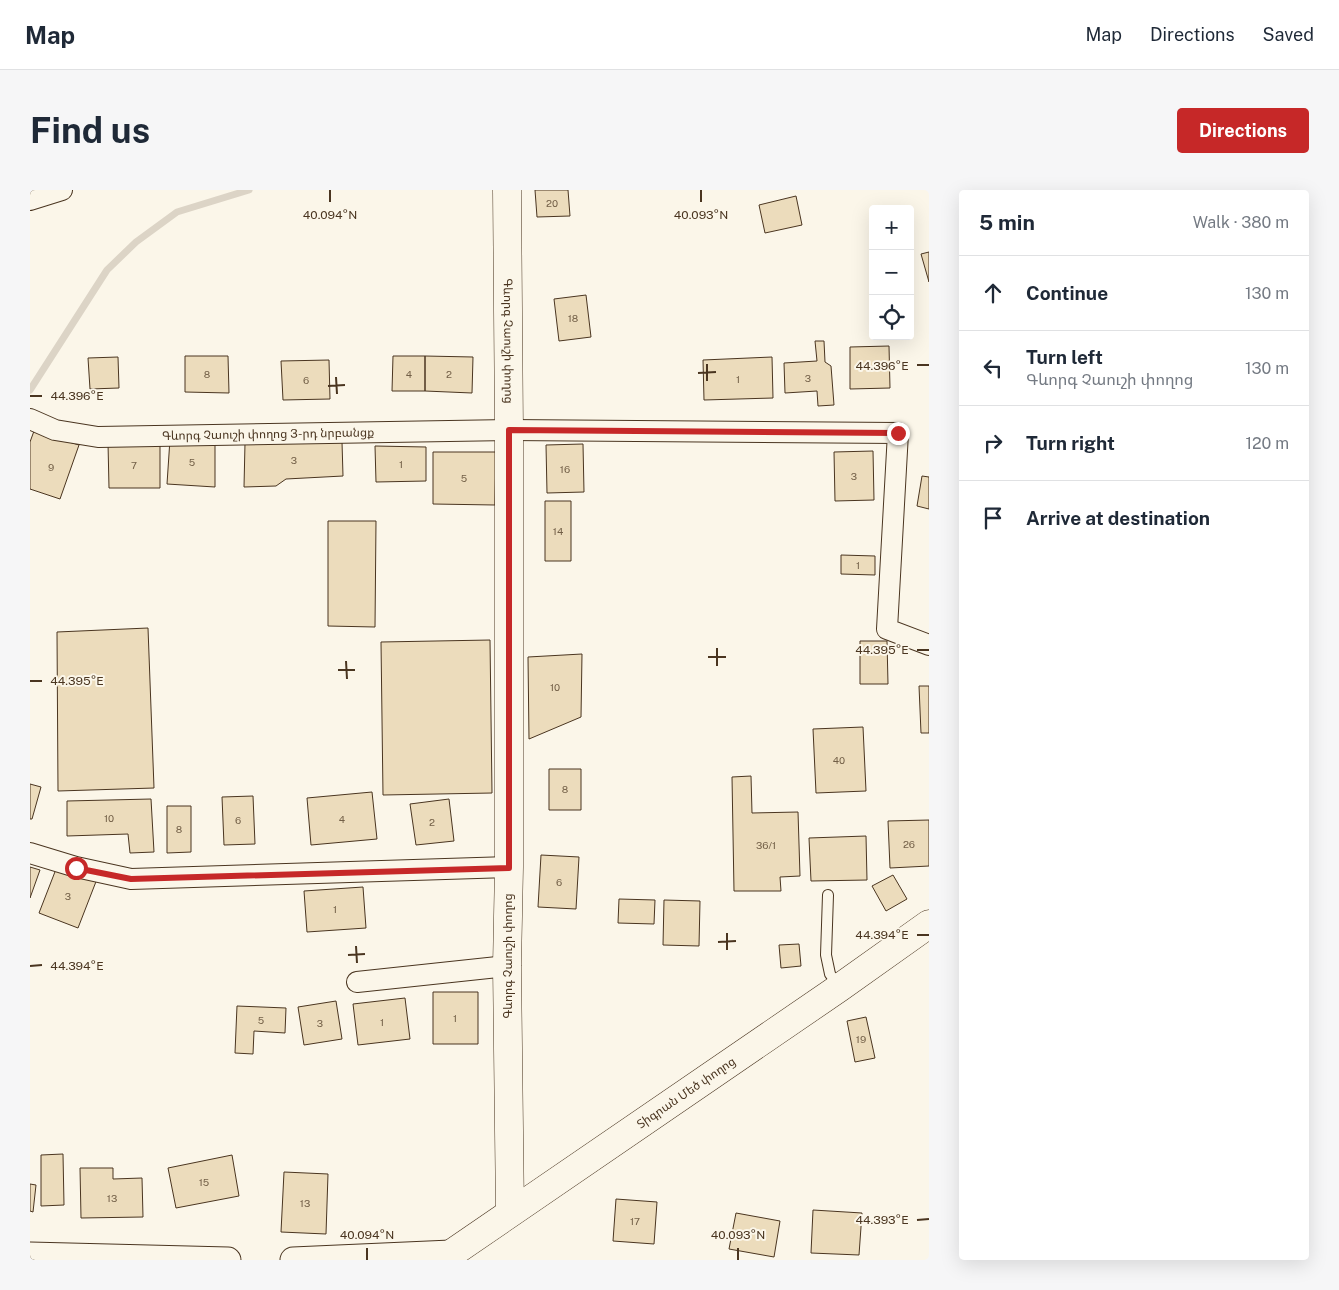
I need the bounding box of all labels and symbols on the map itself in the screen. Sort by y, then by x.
house number: 20 [546,197,558,209]
text: 40.094°N [303,208,357,222]
text: 40.093°N [674,208,728,222]
street label: Գևորգ Չաուշի փողոց [501,278,516,404]
house number: 18 [568,312,578,324]
text: 44.396°E [855,359,909,373]
house number: 8 [204,368,210,380]
house number: 4 [406,368,412,380]
house number: 2 [446,368,452,380]
house number: 3 [805,372,811,384]
house number: 1 [736,373,740,385]
house number: 6 [303,374,309,386]
text: 44.396°E [50,389,104,403]
route end [887,422,910,445]
street label: Գևորգ Չաուշի փողոց 3-րդ նրբանցք [162,425,374,443]
house number: 3 [291,454,297,466]
house number: 5 [189,456,195,468]
house number: 1 [399,458,403,470]
house number: 7 [131,459,137,471]
house number: 9 [48,461,54,473]
house number: 16 [560,463,570,475]
house number: 3 [851,470,857,482]
house number: 5 [461,472,467,484]
house number: 14 [553,525,563,537]
house number: 1 [856,559,860,571]
text: 44.395°E [855,643,909,657]
text: 44.395°E [50,674,104,688]
house number: 10 [550,681,560,693]
house number: 40 [833,754,845,766]
house number: 8 [562,783,568,795]
house number: 10 [104,812,114,824]
house number: 4 [339,813,345,825]
house number: 6 [235,814,241,826]
house number: 2 [429,816,435,828]
house number: 8 [176,823,182,835]
house number: 26 [903,838,915,850]
house number: 36/1 [756,839,776,851]
route start [65,857,88,880]
house number: 6 [556,876,562,888]
house number: 3 [65,890,71,902]
street label: Գևորգ Չաուշի փողոց [501,893,515,1019]
house number: 1 [333,903,337,915]
text: 44.394°E [855,928,909,942]
text: 44.394°E [50,959,104,973]
house number: 1 [453,1012,457,1024]
house number: 5 [258,1014,264,1026]
house number: 1 [380,1016,384,1028]
house number: 3 [317,1017,323,1029]
house number: 19 [856,1033,866,1045]
street label: Տիգրան Մեծ փողոց [634,1054,738,1131]
house number: 15 [199,1176,209,1188]
house number: 13 [107,1192,117,1204]
house number: 13 [300,1197,310,1209]
text: 44.393°E [855,1213,909,1227]
house number: 17 [630,1215,640,1227]
text: 40.094°N [340,1228,394,1242]
text: 40.093°N [711,1228,765,1242]

